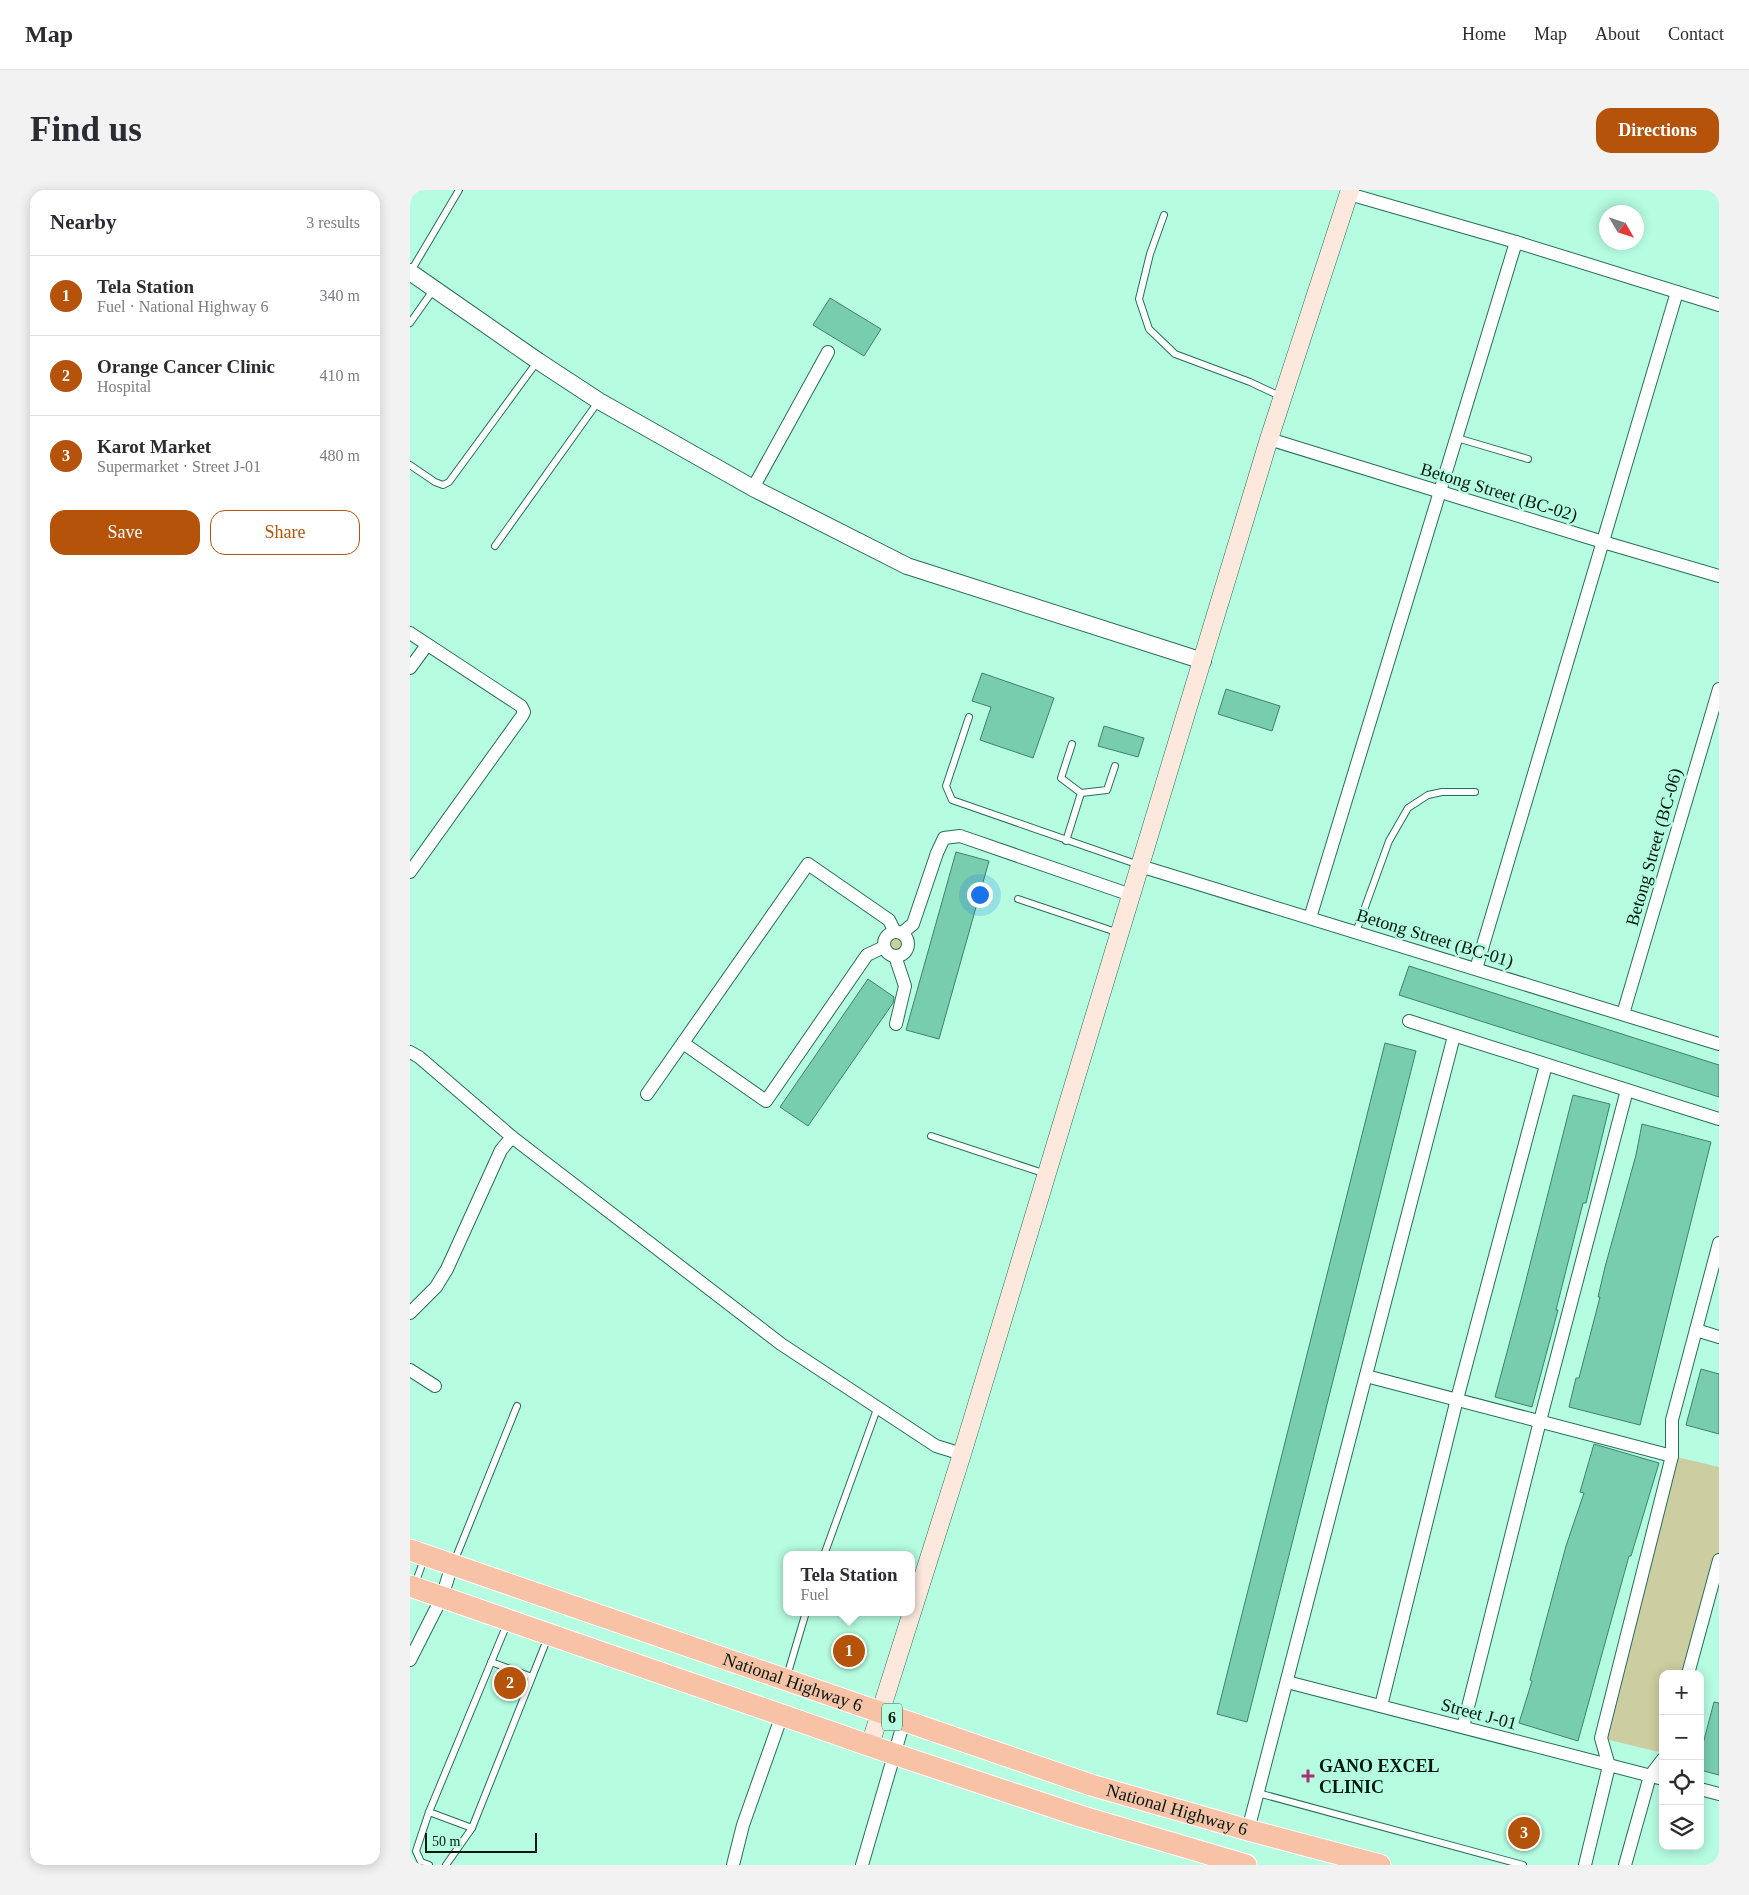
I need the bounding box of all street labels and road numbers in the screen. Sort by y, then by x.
street label: Betong Street (BC-02) [1418,459,1580,526]
street label: Betong Street (BC-06) [1622,766,1687,928]
street label: Betong Street (BC-01) [1354,905,1516,972]
street label: National Highway 6 [721,1649,865,1715]
street label: Street J-01 [1439,1694,1519,1734]
road number: 6 [882,1704,902,1730]
street label: National Highway 6 [1104,1780,1250,1839]

